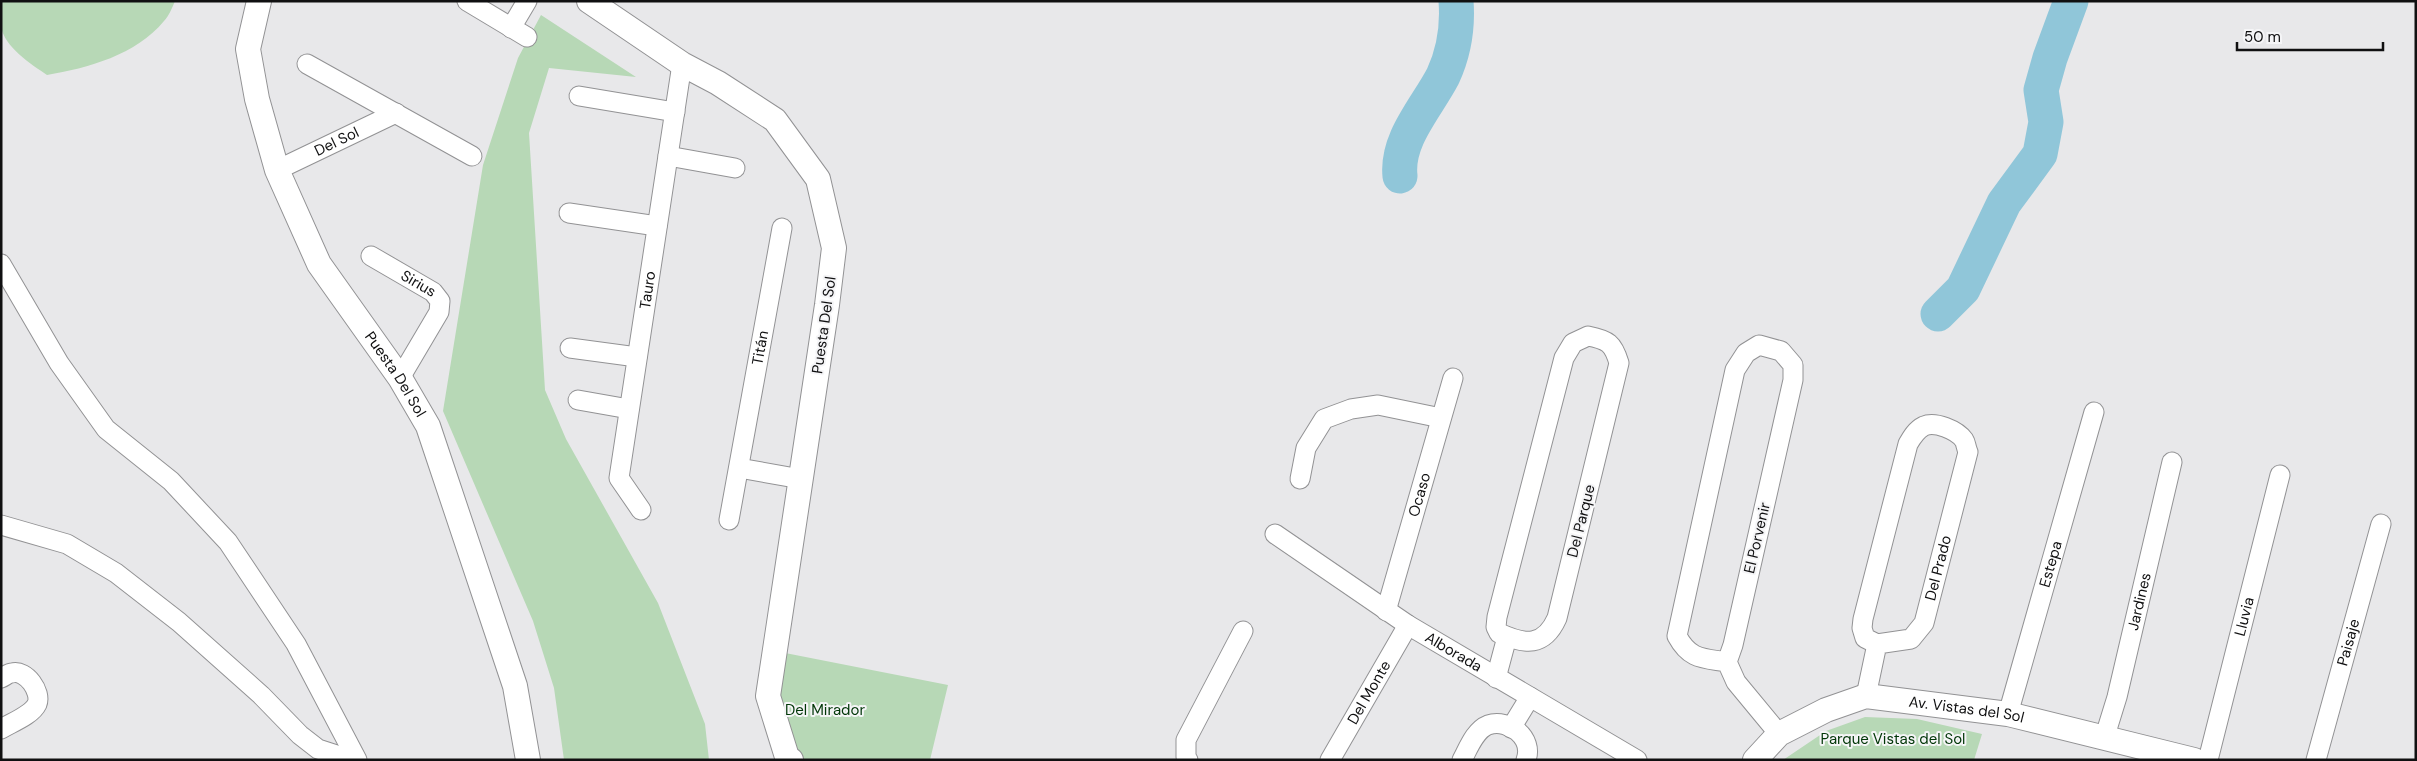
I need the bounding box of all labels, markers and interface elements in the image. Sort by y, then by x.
scale bar [2237,20,2383,52]
text: 50 m [2244,27,2281,47]
street label: Del Sol [311,122,362,161]
street label: Sirius [397,266,440,302]
street label: Tauro [635,269,660,310]
street label: Puesta Del Sol [807,275,841,375]
street label: Puesta Del Sol [360,328,431,421]
street label: Titán [747,329,773,367]
street label: Ocaso [1404,470,1435,519]
street label: Del Parque [1562,482,1600,560]
street label: El Porvenir [1739,500,1775,575]
street label: Del Prado [1920,533,1956,603]
street label: Estepa [2035,538,2067,590]
street label: Jardines [2123,571,2156,632]
street label: Lluvia [2230,595,2259,638]
street label: Paisaje [2332,617,2364,668]
street label: Alborada [1421,627,1486,676]
street label: Del Monte [1343,657,1395,728]
street label: Av. Vistas del Sol [1908,692,2026,728]
park label: Del Mirador [785,700,865,720]
park label: Parque Vistas del Sol [1821,729,1965,749]

